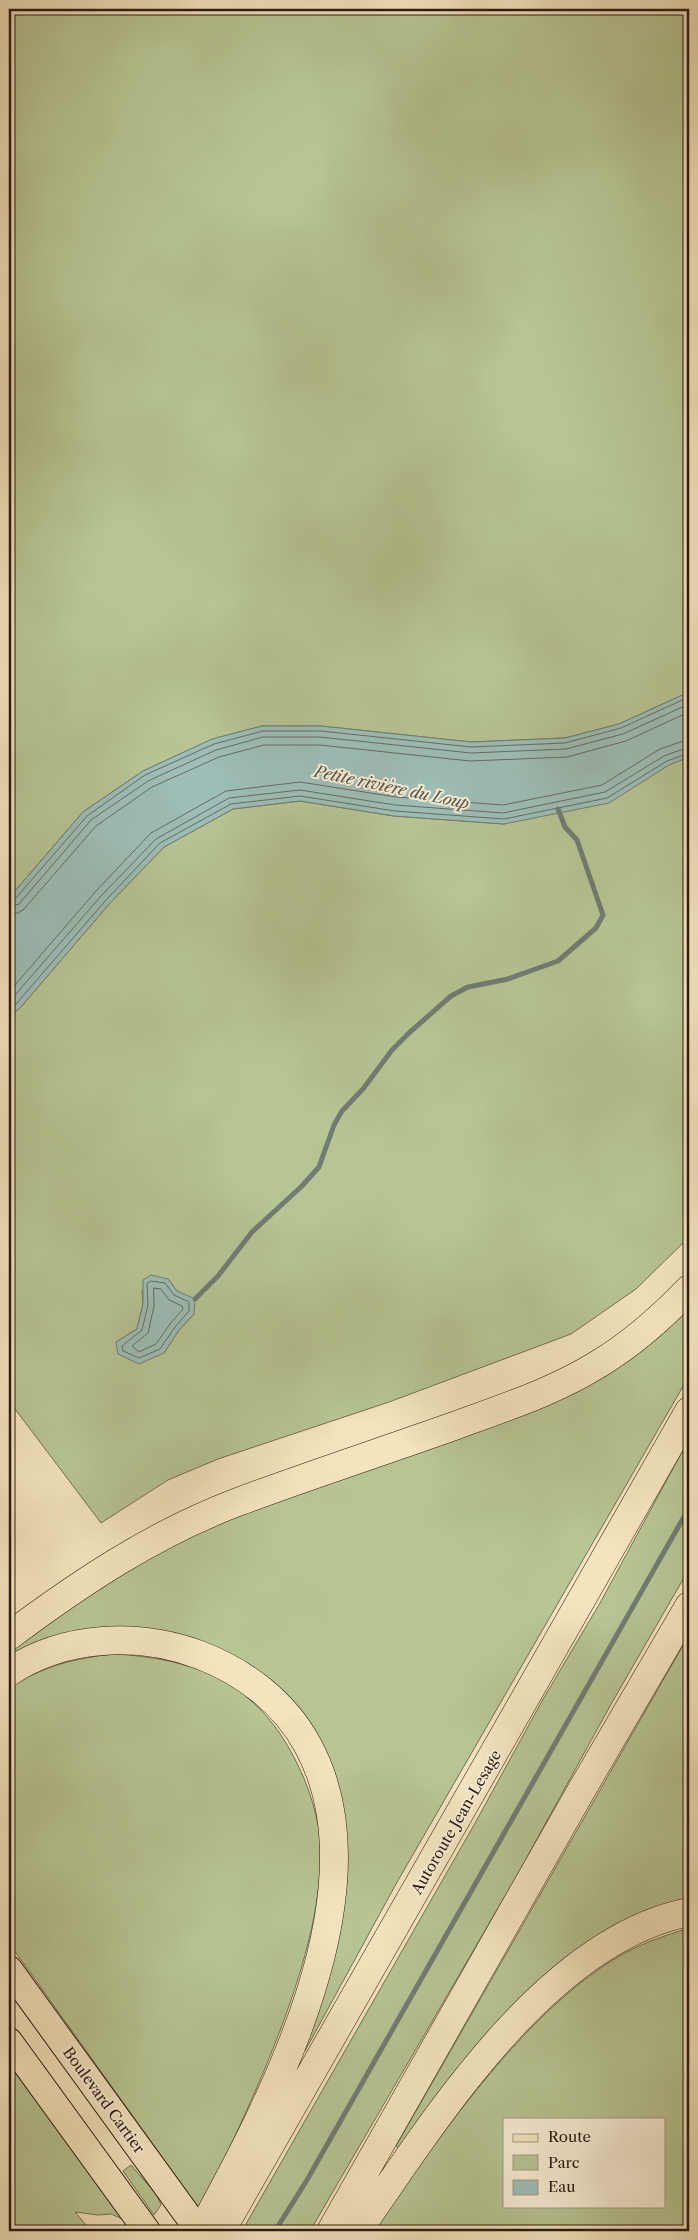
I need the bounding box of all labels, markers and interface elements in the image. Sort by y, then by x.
water label: Petite rivière du Loup [311,760,471,813]
street label: Autoroute Jean-Lesage [406,1747,505,1898]
street label: Boulevard Cartier [59,2043,149,2157]
legend [503,2118,666,2208]
text: Route [548,2127,591,2146]
text: Parc [548,2153,580,2172]
text: Eau [548,2177,576,2196]

